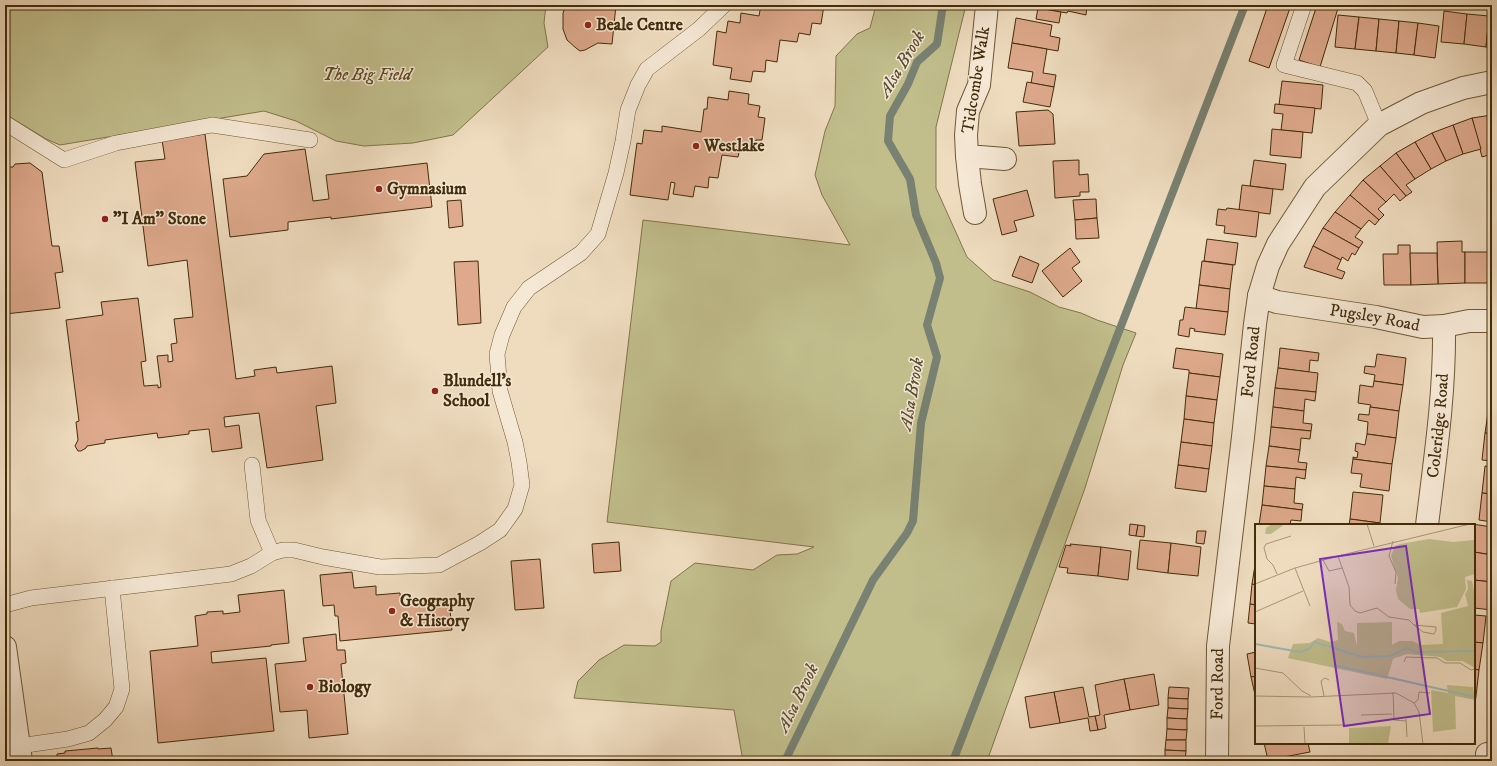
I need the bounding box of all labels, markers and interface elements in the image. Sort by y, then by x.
place label: Beale Centre [596,14,683,36]
marker: Beale Centre [583,20,593,30]
street label: Tidcombe Walk [957,24,995,135]
water label: Alsa Brook [873,27,931,103]
park label: The Big Field [323,64,414,86]
place label: Westlake [703,135,765,157]
marker: Westlake [691,141,701,151]
place label: Gymnasium [387,178,467,200]
marker: Gymnasium [374,184,384,194]
place label: "I Am" Stone [113,208,206,230]
marker: "I Am" Stone [100,214,110,224]
street label: Pugsley Road [1328,299,1422,337]
street label: Ford Road [1236,325,1266,399]
water label: Alsa Brook [894,356,929,434]
place label: Blundell's School [443,370,512,412]
street label: Coleridge Road [1422,372,1454,479]
marker: Blundell's School [430,386,440,396]
inset map [1255,524,1475,744]
place label: Geography & History [400,590,475,632]
marker: Geography & History [387,606,397,616]
street label: Ford Road [1206,648,1229,720]
water label: Alsa Brook [771,660,824,737]
place label: Biology [318,676,372,698]
marker: Biology [305,682,315,692]

